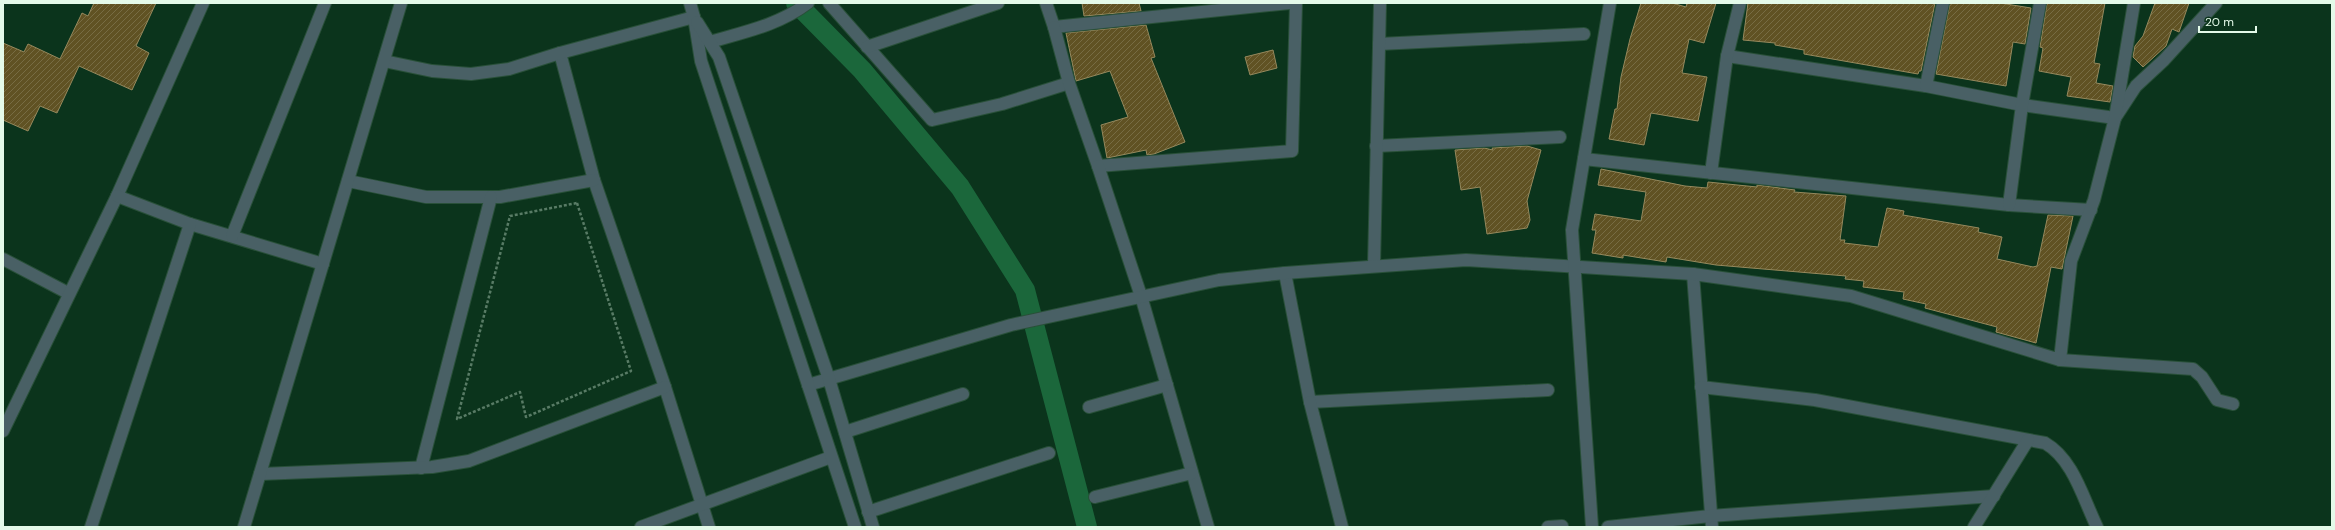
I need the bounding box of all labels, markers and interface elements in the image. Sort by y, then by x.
scale bar [2199,8,2256,34]
text: 20 m [2205,14,2234,30]

